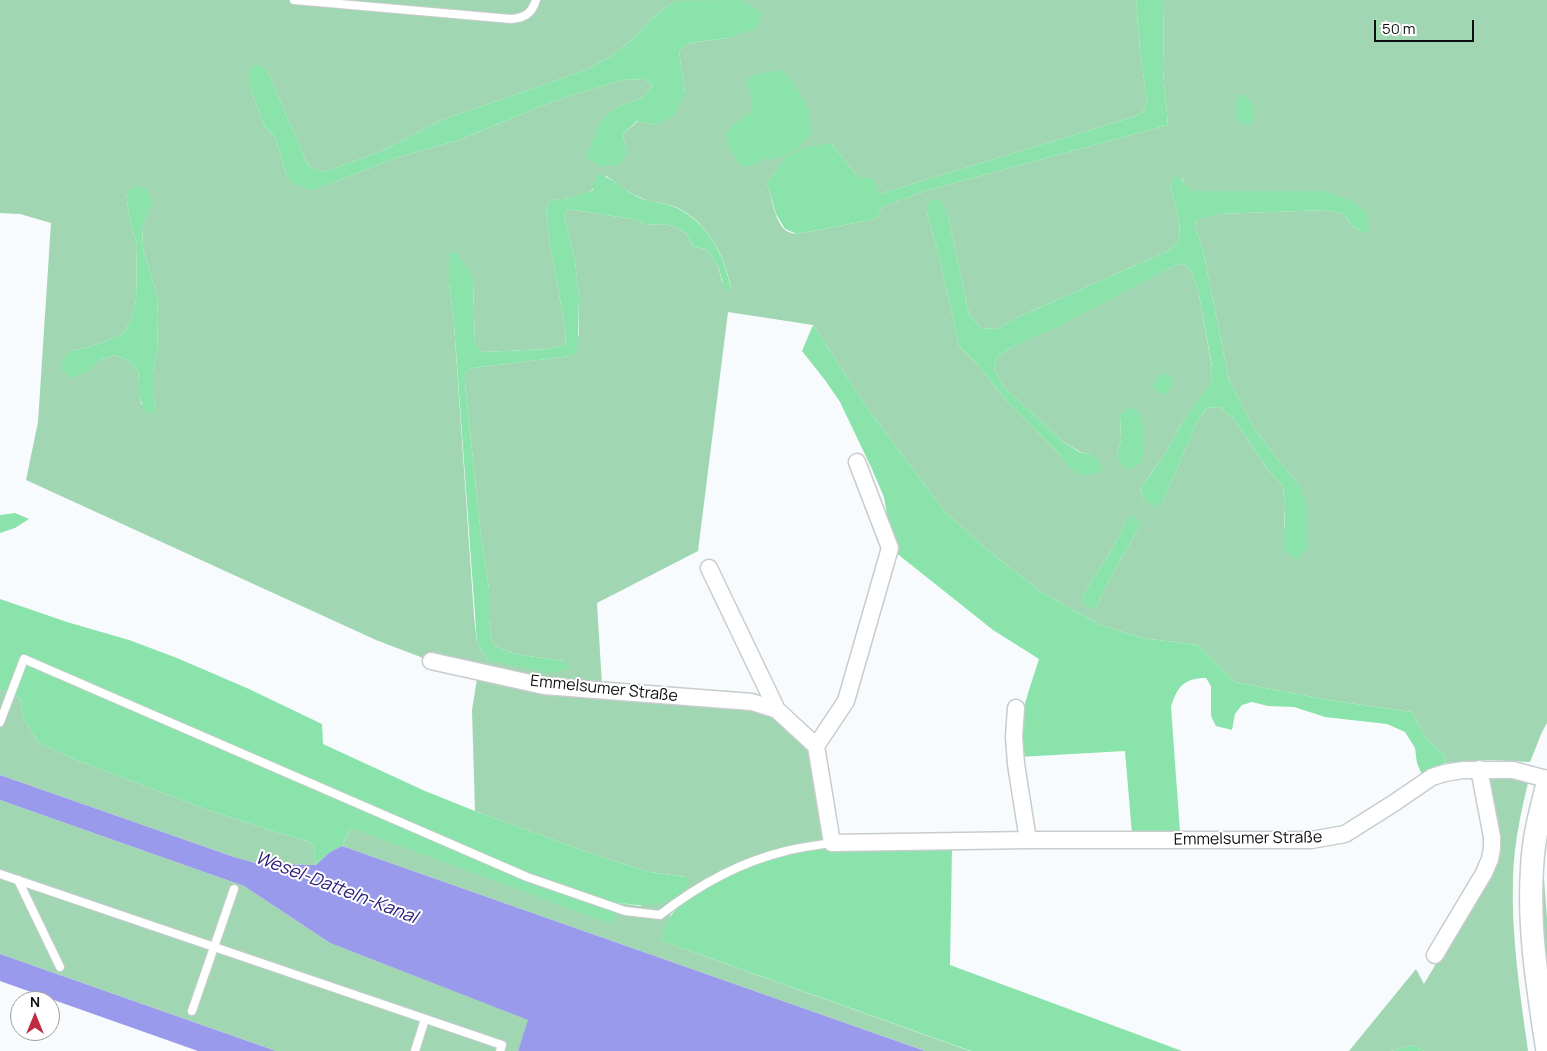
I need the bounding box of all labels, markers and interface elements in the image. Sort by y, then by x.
scale bar [1377,10,1477,42]
text: 50 m [1382,18,1416,39]
street label: Emmelsumer Straße [529,672,679,706]
street label: Emmelsumer Straße [1174,828,1322,850]
water label: Wesel-Datteln-Kanal [252,847,420,929]
north arrow [10,991,60,1041]
text: N [30,992,40,1011]

